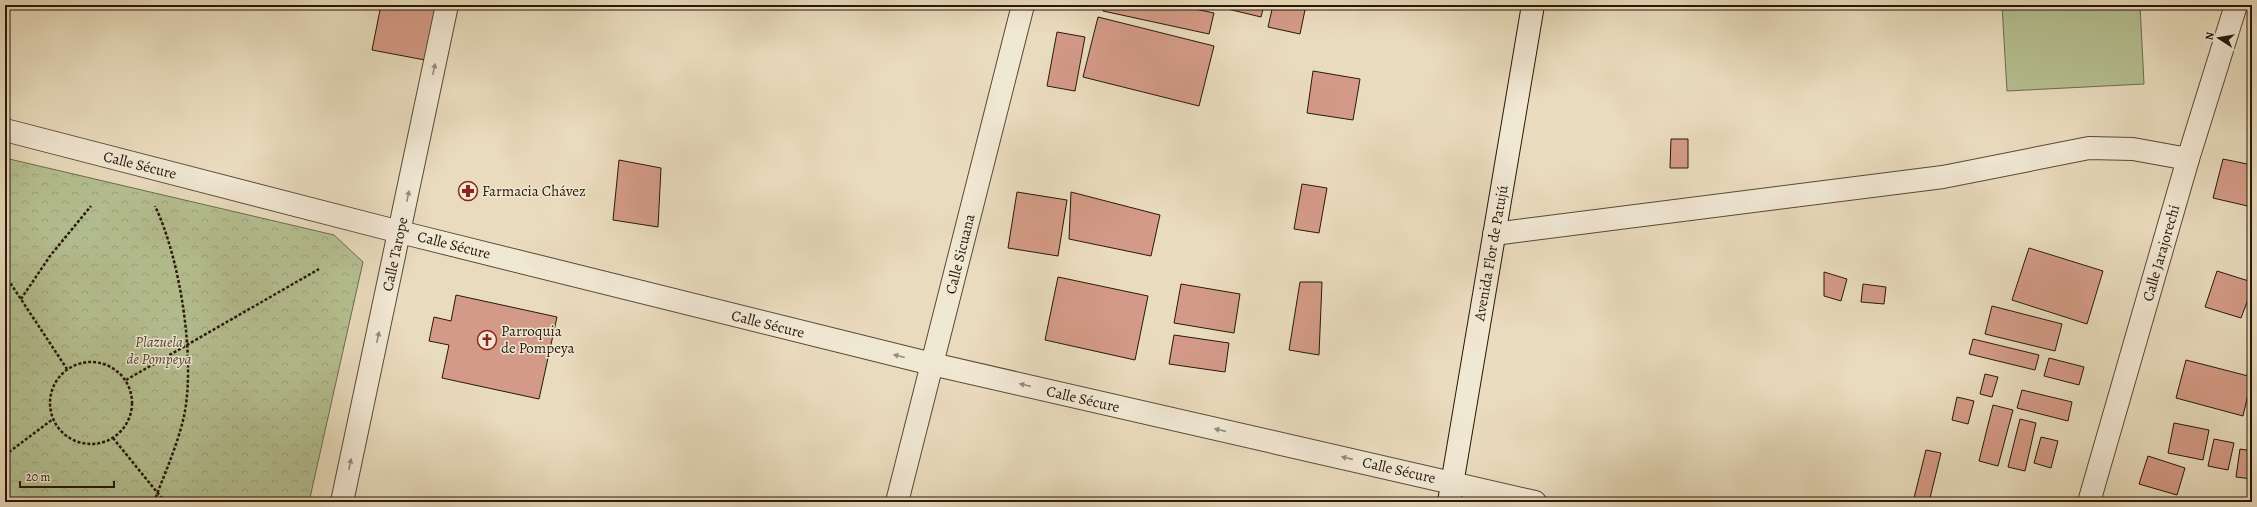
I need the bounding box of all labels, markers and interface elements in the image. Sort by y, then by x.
north arrow [2199,18,2239,58]
text: N [2202,31,2218,42]
one-way arrow [431,62,437,75]
street label: Calle Sécure [101,146,179,184]
pharmacy icon: Farmacia Chávez [457,180,479,202]
place label: Farmacia Chávez [482,181,586,201]
street label: Avenida Flor de Patujú [1469,183,1513,323]
one-way arrow [405,190,411,202]
street label: Calle Jarajorechi [2138,202,2184,304]
street label: Calle Sicuana [940,212,980,296]
street label: Calle Tarope [377,215,413,293]
street label: Calle Sécure [415,226,493,264]
street label: Calle Sécure [729,305,807,343]
place label: Parroquia de Pompeya [501,321,574,358]
church icon: Parroquia de Pompeya [476,329,498,351]
one-way arrow [375,331,381,343]
park label: Plazuela de Pompeya [127,332,192,369]
one-way arrow [892,353,904,359]
street label: Calle Sécure [1044,381,1122,417]
one-way arrow [1019,382,1031,388]
one-way arrow [1214,426,1227,432]
street label: Calle Sécure [1360,452,1438,488]
one-way arrow [1341,455,1353,461]
one-way arrow [348,458,354,470]
scale bar [20,463,114,489]
text: 20 m [26,469,50,485]

